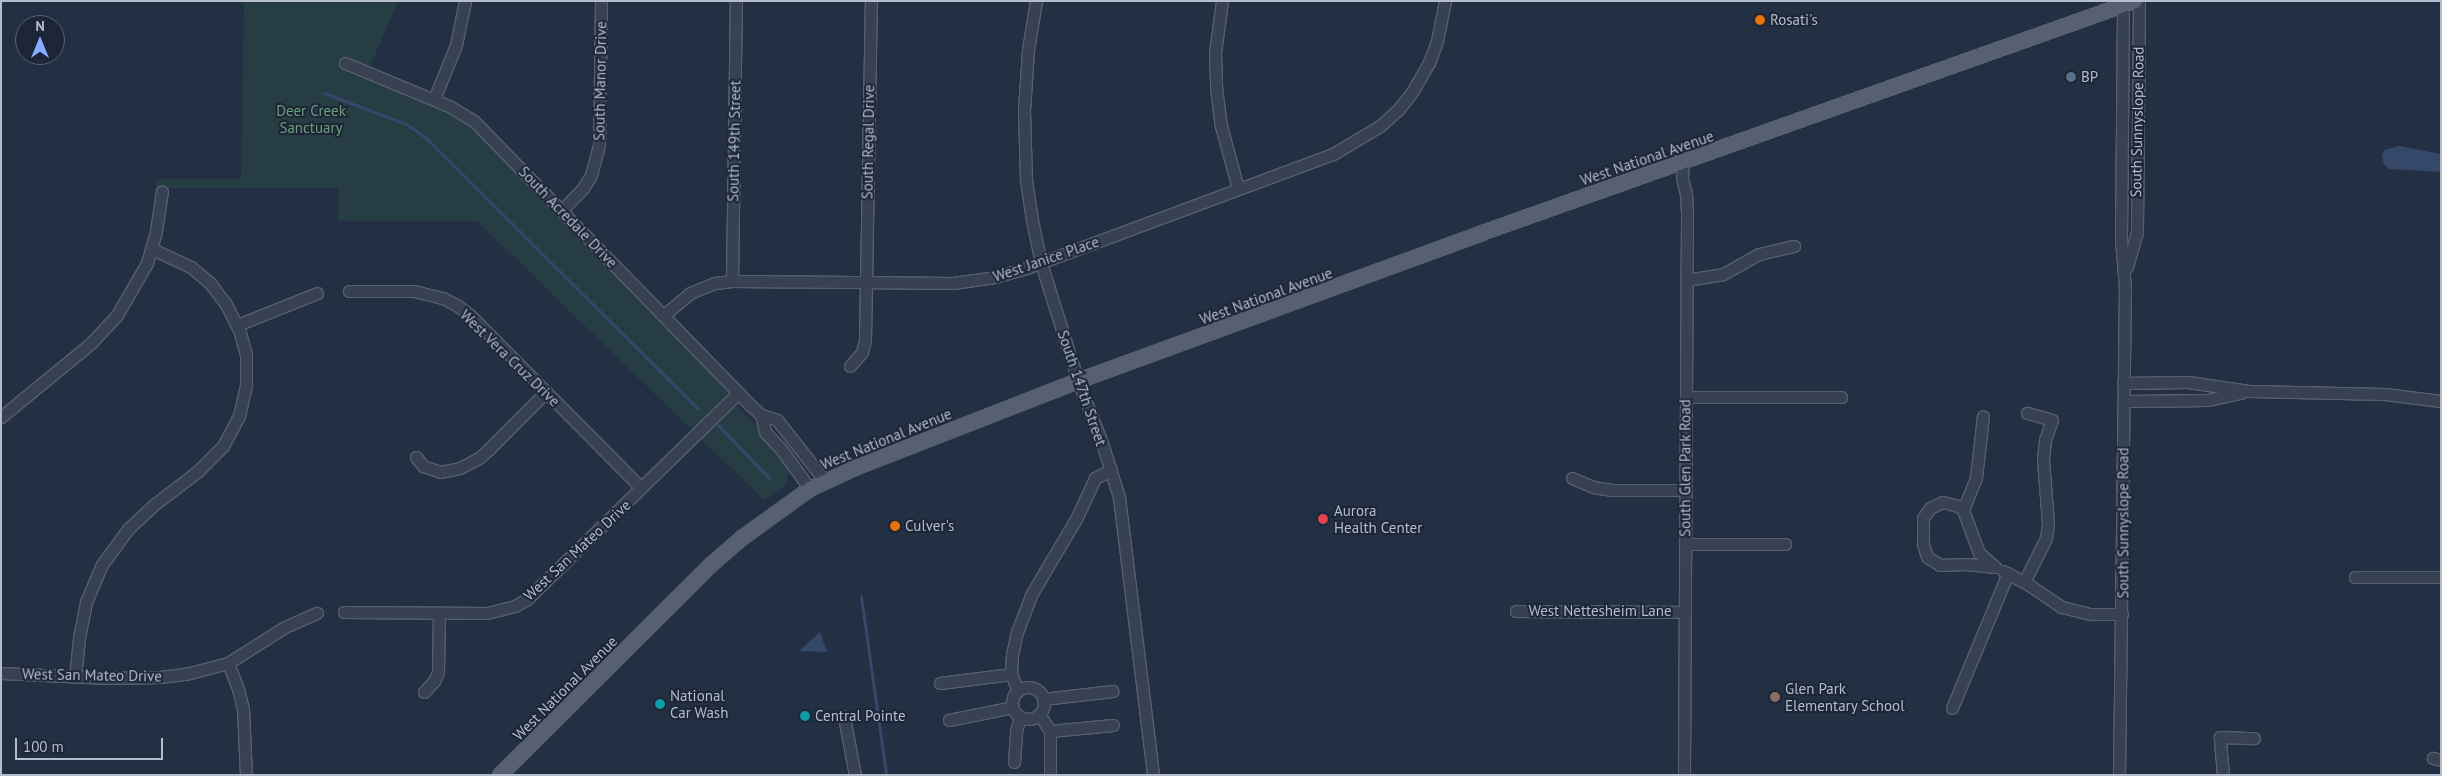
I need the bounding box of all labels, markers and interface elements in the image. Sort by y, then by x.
place label: Rosati's [1770,11,1818,29]
marker: Rosati's [1754,14,1766,26]
north arrow [15,15,65,65]
text: N [35,17,45,35]
street label: South Manor Drive [590,21,610,141]
street label: South Sunnyslope Road [2127,46,2147,198]
place label: BP [2081,68,2098,86]
marker: BP [2065,71,2077,83]
street label: South 149th Street [724,80,744,202]
street label: South Regal Drive [858,85,878,199]
park label: Deer Creek Sanctuary [276,101,346,136]
street label: West National Avenue [1578,127,1716,189]
street label: South Acredale Drive [515,162,621,272]
street label: West Janice Place [991,232,1101,286]
street label: West National Avenue [1197,264,1335,328]
street label: West Vera Cruz Drive [456,306,564,410]
street label: South 147th Street [1054,328,1110,448]
street label: South Glen Park Road [1676,399,1694,537]
street label: West National Avenue [818,404,954,474]
street label: South Sunnyslope Road [2114,447,2132,599]
street label: West San Mateo Drive [520,496,634,604]
place label: Aurora Health Center [1334,501,1422,536]
marker: Aurora Health Center [1316,512,1330,526]
place label: Culver's [905,517,954,535]
marker: Culver's [889,520,901,532]
street label: West Nettesheim Lane [1528,602,1672,620]
street label: West National Avenue [509,632,621,744]
street label: West San Mateo Drive [22,665,162,685]
place label: Glen Park Elementary School [1785,679,1905,714]
place label: National Car Wash [670,686,729,721]
marker: Glen Park Elementary School [1769,691,1781,703]
marker: National Car Wash [654,698,666,710]
place label: Central Pointe [815,707,906,725]
marker: Central Pointe [799,710,811,722]
scale bar [18,728,165,760]
text: 100 m [23,737,64,756]

